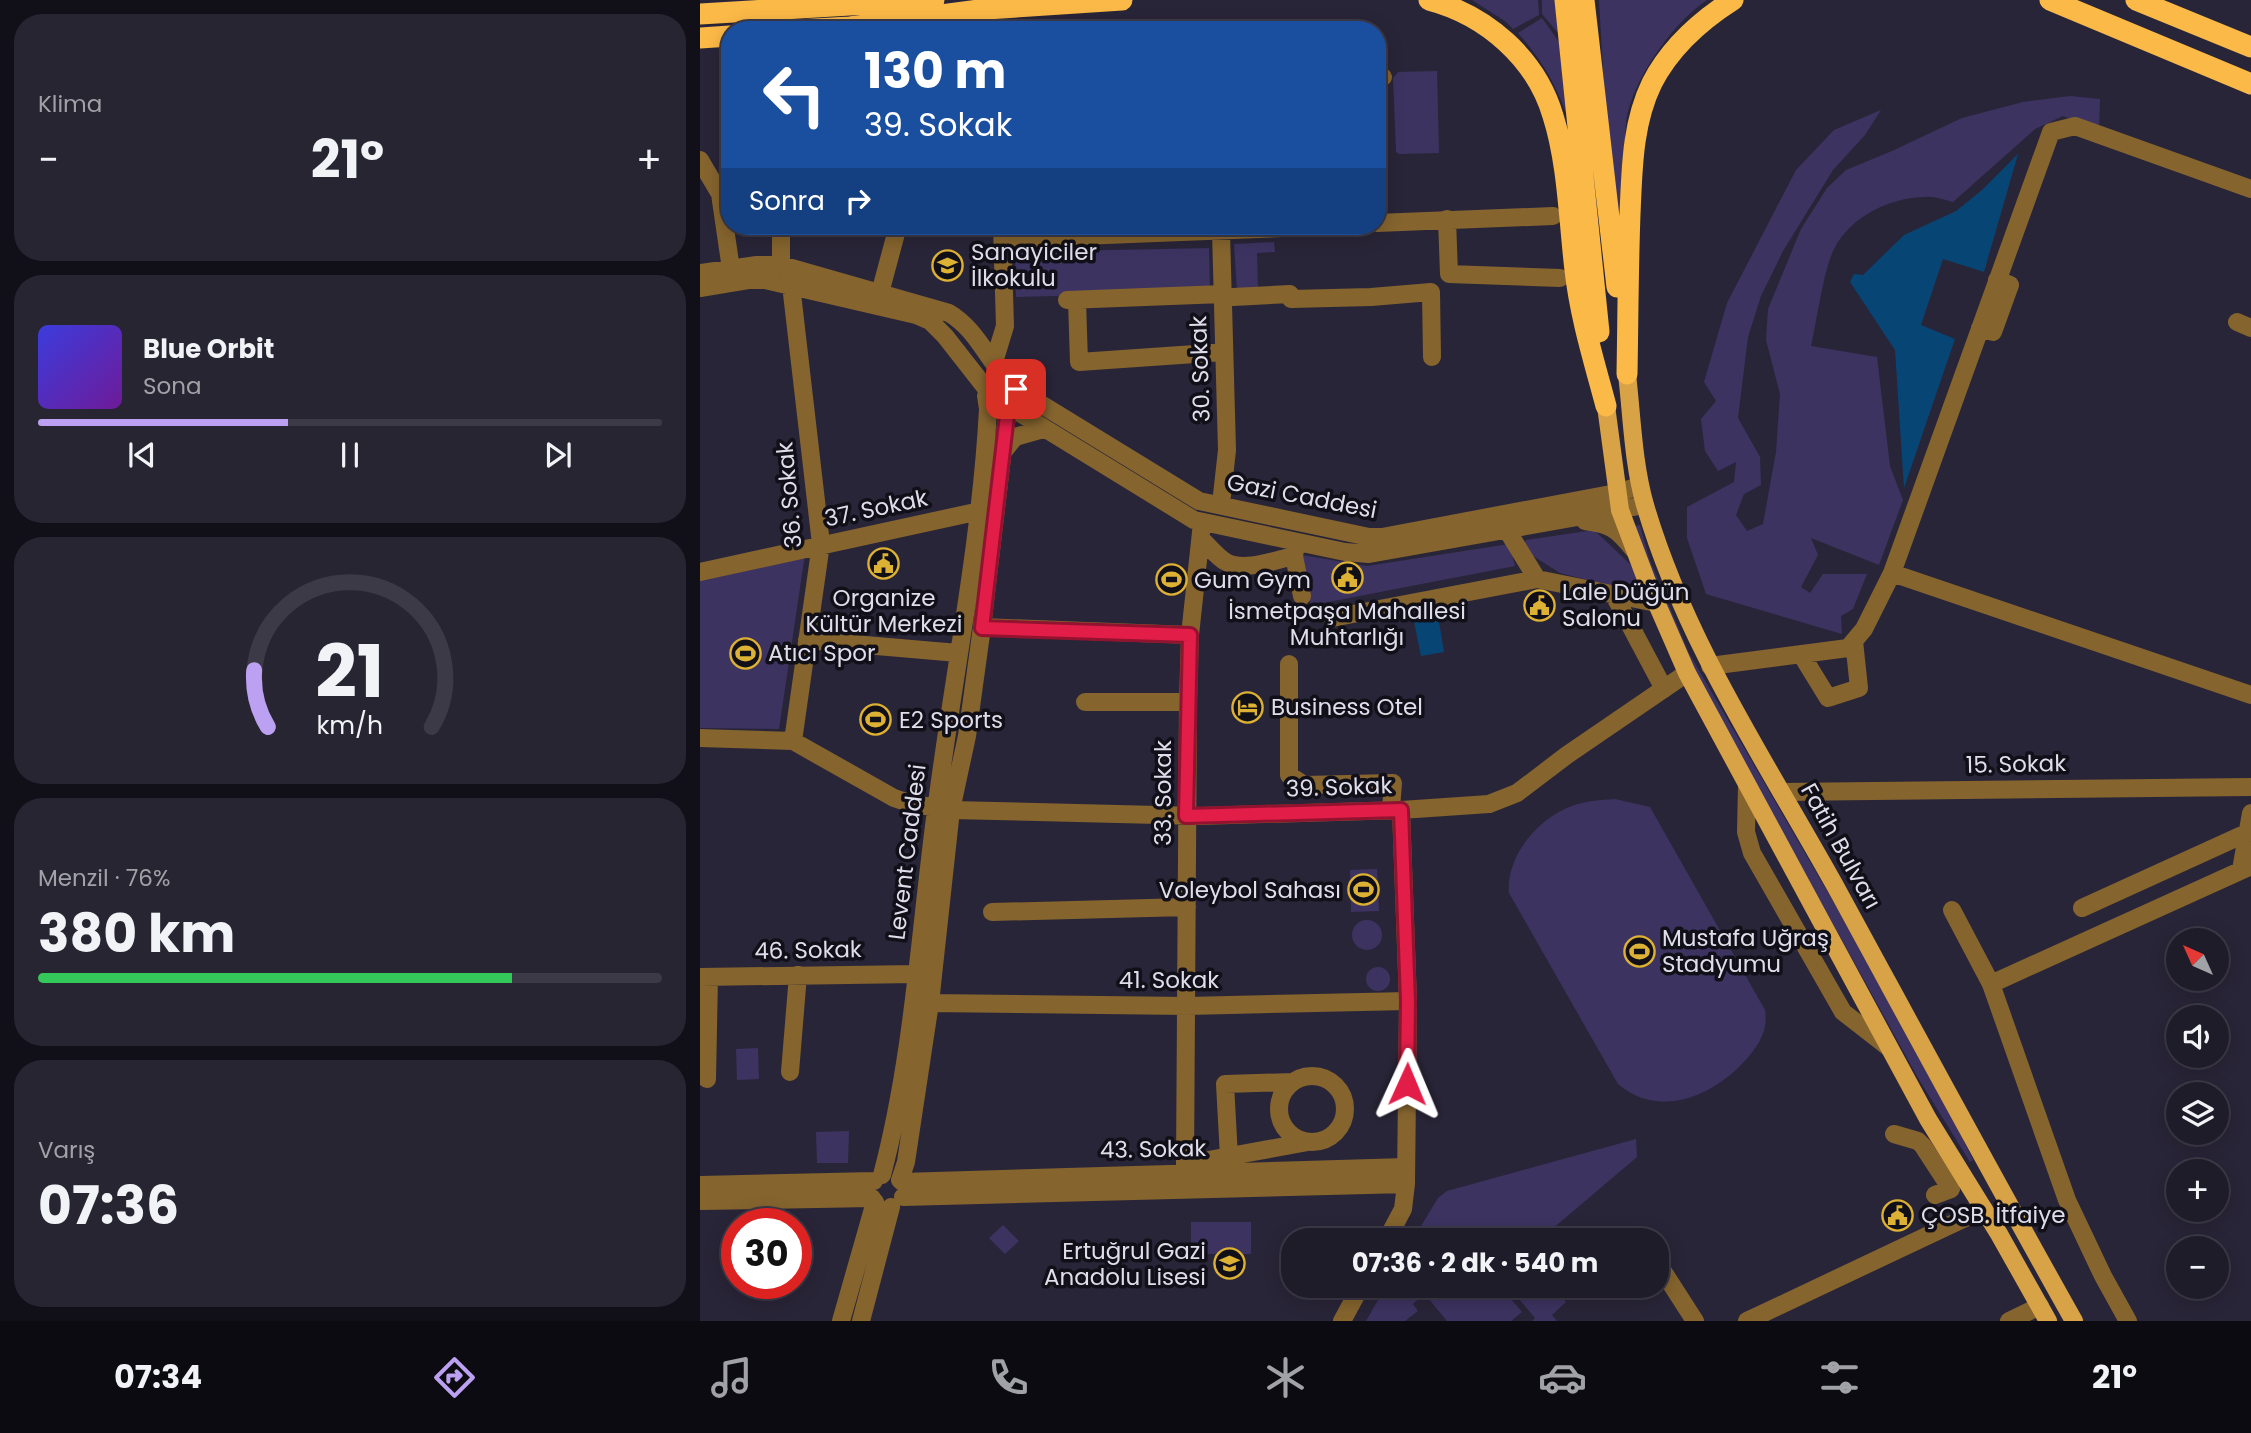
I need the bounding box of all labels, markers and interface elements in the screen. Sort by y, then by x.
text: 130 m [864,37,1006,105]
icon: left [749,49,840,140]
text: Klima [38,88,102,120]
text: 39. Sokak [864,102,1012,147]
text: 21° [311,123,384,196]
text: − [38,133,59,186]
text: + [636,133,662,186]
icon: right [839,182,877,220]
text: Sonra [749,183,825,219]
place label: Sanayiciler İlkokulu [971,236,1097,294]
school or university icon: Sanayiciler İlkokulu [931,248,965,282]
street label: 30. Sokak [1182,315,1218,423]
text: Blue Orbit [143,331,274,367]
pin [986,359,1046,419]
text: Sona [143,370,202,402]
icon: arrive [997,370,1035,408]
icon: previous [123,436,161,474]
icon: pause [331,436,369,474]
icon: next [539,436,577,474]
street label: 36. Sokak [768,440,810,549]
street label: Gazi Caddesi [1224,466,1380,526]
street label: 37. Sokak [822,481,931,535]
public building icon: Organize Kültür Merkezi [867,547,901,581]
public building icon: İsmetpaşa Mahallesi Muhtarlığı [1330,560,1364,594]
sports icon: Gum Gym [1154,563,1188,597]
place label: Gum Gym [1194,564,1311,596]
place label: Lale Düğün Salonu [1562,576,1690,634]
place label: Organize Kültür Merkezi [806,582,962,640]
public building icon: Lale Düğün Salonu [1522,588,1556,622]
place label: İsmetpaşa Mahallesi Muhtarlığı [1228,595,1466,653]
text: 21 [316,621,384,722]
sports icon: Atıcı Spor [728,636,762,670]
place label: Atıcı Spor [768,637,876,669]
hotel icon: Business Otel [1231,690,1265,724]
place label: Business Otel [1271,691,1423,723]
sports icon: E2 Sports [859,703,893,737]
place label: E2 Sports [899,704,1003,736]
text: km/h [317,707,383,742]
street label: 33. Sokak [1147,740,1179,846]
street label: 15. Sokak [1966,747,2067,781]
street label: Levent Caddesi [880,762,934,942]
street label: 39. Sokak [1285,769,1393,805]
street label: Fatih Bulvarı [1793,777,1889,915]
text: Menzil · 76% [38,862,170,894]
sports icon: Voleybol Sahası [1347,873,1381,907]
place label: Voleybol Sahası [1159,874,1341,906]
text: 380 km [38,897,235,970]
place label: Mustafa Uğraş Stadyumu [1662,922,1829,980]
north arrow [2166,928,2230,990]
map controls [2166,928,2229,1299]
street label: 46. Sokak [754,933,862,967]
sports icon: Mustafa Uğraş Stadyumu [1622,934,1656,968]
street label: 41. Sokak [1119,964,1219,996]
button: sound [2166,1005,2229,1068]
position arrow [1370,1047,1444,1121]
button: layers [2166,1082,2229,1145]
street label: 43. Sokak [1100,1132,1207,1166]
text: Varış [38,1134,95,1166]
button: + [2166,1159,2229,1222]
text: 07:36 [38,1169,179,1242]
public building icon: ÇOSB. İtfaiye [1881,1198,1915,1232]
place label: ÇOSB. İtfaiye [1921,1199,2065,1231]
speed limit sign: 30 [721,1208,812,1299]
place label: Ertuğrul Gazi Anadolu Lisesi [1044,1235,1206,1293]
button: − [2166,1236,2229,1299]
text: 07:36 · 2 dk · 540 m [1352,1245,1598,1281]
school or university icon: Ertuğrul Gazi Anadolu Lisesi [1212,1247,1246,1281]
icon: directions [430,1353,479,1402]
icon: music [707,1353,756,1402]
icon: phone [984,1353,1033,1402]
icon: climate [1261,1353,1310,1402]
icon: car [1538,1353,1587,1402]
icon: filters [1815,1353,1864,1402]
text: 07:34 [114,1354,202,1399]
text: 21° [2092,1354,2137,1399]

